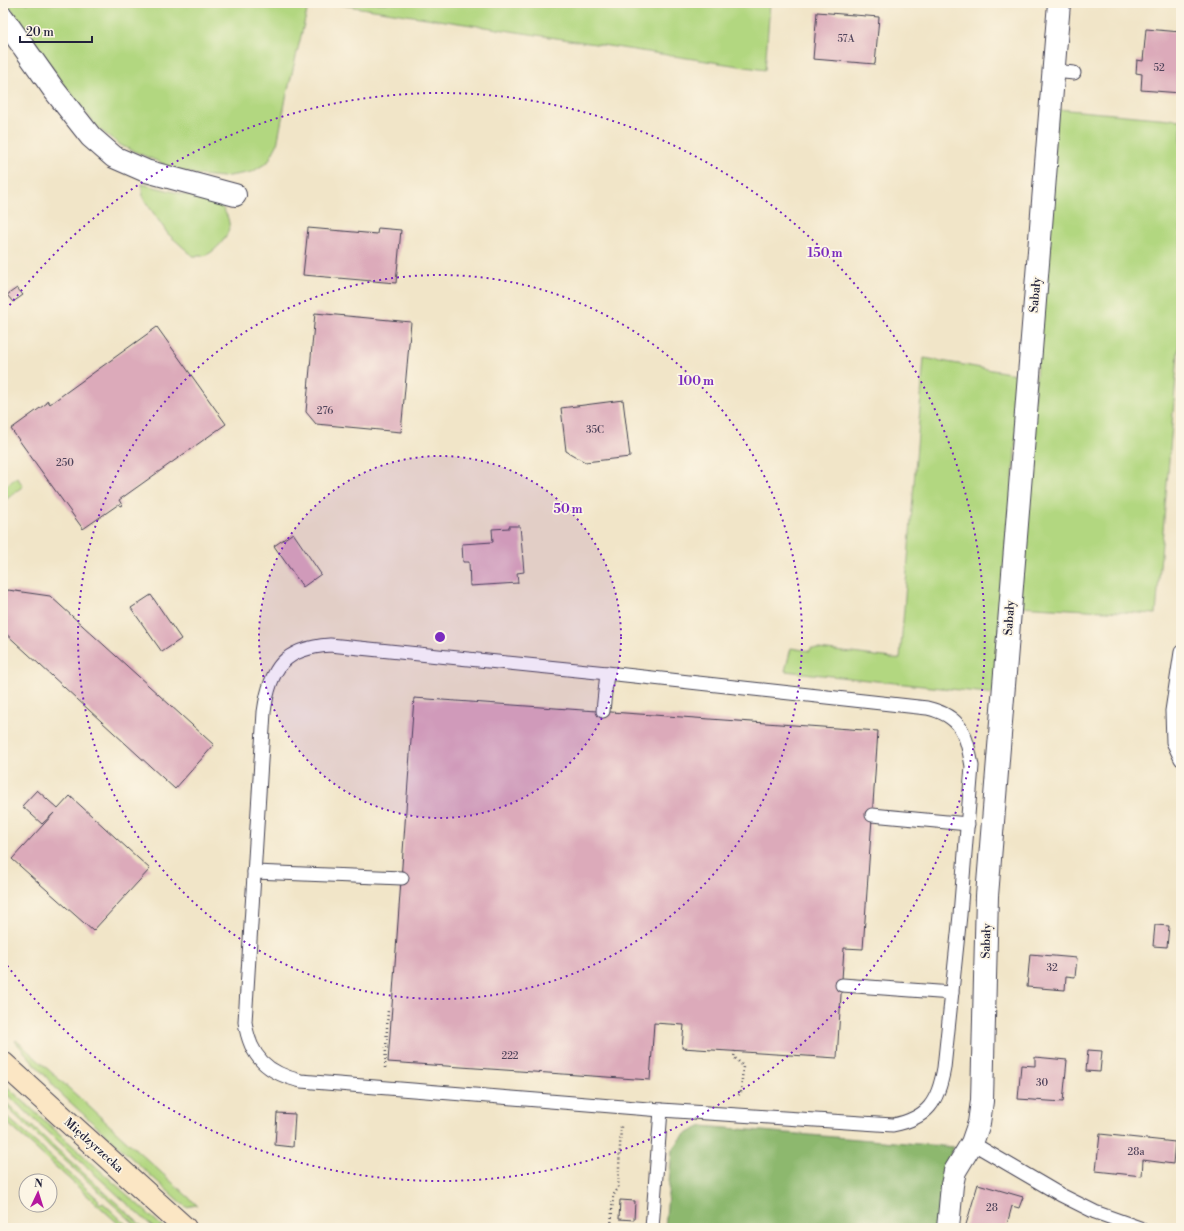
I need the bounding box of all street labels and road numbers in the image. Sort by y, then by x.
street label: Sabały [1026,277,1045,313]
street label: Sabały [1001,600,1018,636]
street label: Sabały [978,923,995,959]
street label: Międzyrzecka [61,1115,127,1177]

